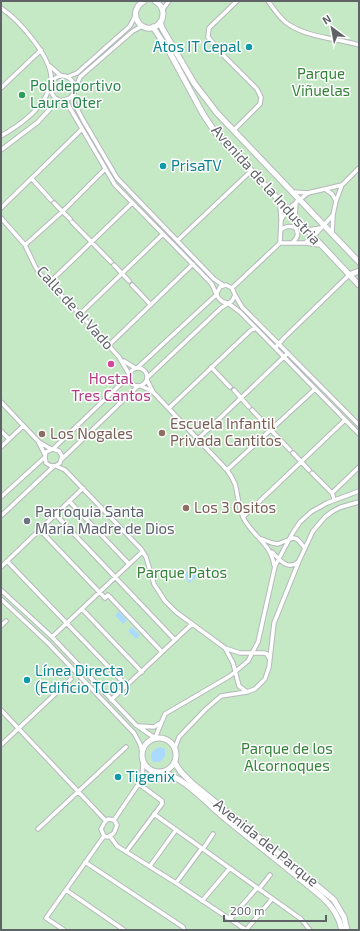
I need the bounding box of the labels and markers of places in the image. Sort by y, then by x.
place label: Atos IT Cepal [153,37,242,55]
marker: Atos IT Cepal [244,42,254,52]
place label: Polideportivo Laura Oter [30,76,121,111]
marker: Polideportivo Laura Oter [17,90,27,100]
place label: PrisaTV [171,156,222,174]
marker: PrisaTV [158,161,168,171]
marker: Hostal Tres Cantos [106,359,116,369]
place label: Hostal Tres Cantos [71,369,151,404]
place label: Escuela Infantil Privada Cantitos [170,414,282,449]
place label: Los Nogales [50,424,133,442]
marker: Escuela Infantil Privada Cantitos [157,428,167,438]
marker: Los Nogales [37,429,47,439]
place label: Los 3 Ositos [194,498,276,516]
place label: Parroquia Santa María Madre de Dios [35,502,175,537]
marker: Los 3 Ositos [181,503,191,513]
marker: Parroquia Santa María Madre de Dios [22,516,32,526]
place label: Línea Directa (Edificio TC01) [35,661,129,696]
marker: Línea Directa (Edificio TC01) [22,675,32,685]
place label: Tigenix [126,767,175,785]
marker: Tigenix [113,772,123,782]

